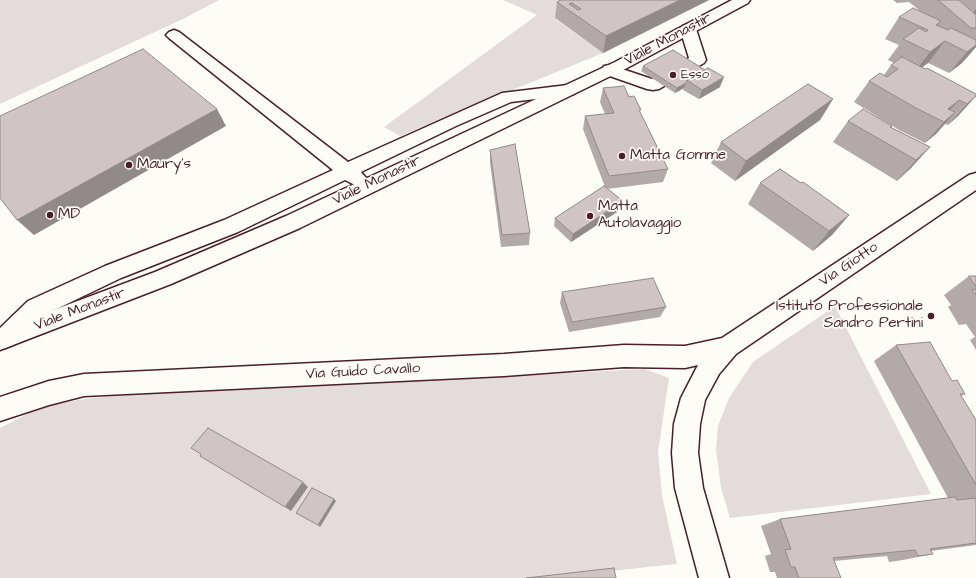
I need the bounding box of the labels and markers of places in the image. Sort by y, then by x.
place label: Esso [681,67,709,83]
marker: Esso [668,70,678,80]
place label: Matta Gomme [630,147,726,165]
marker: Matta Gomme [617,151,627,161]
place label: Maury's [137,156,191,174]
marker: Maury's [124,160,134,170]
place label: Matta Autolavaggio [598,198,681,233]
place label: MD [58,206,80,224]
marker: MD [45,210,55,220]
marker: Matta Autolavaggio [585,211,595,221]
place label: Istituto Professionale Sandro Pertini [776,298,923,333]
marker: Istituto Professionale Sandro Pertini [926,311,936,321]

